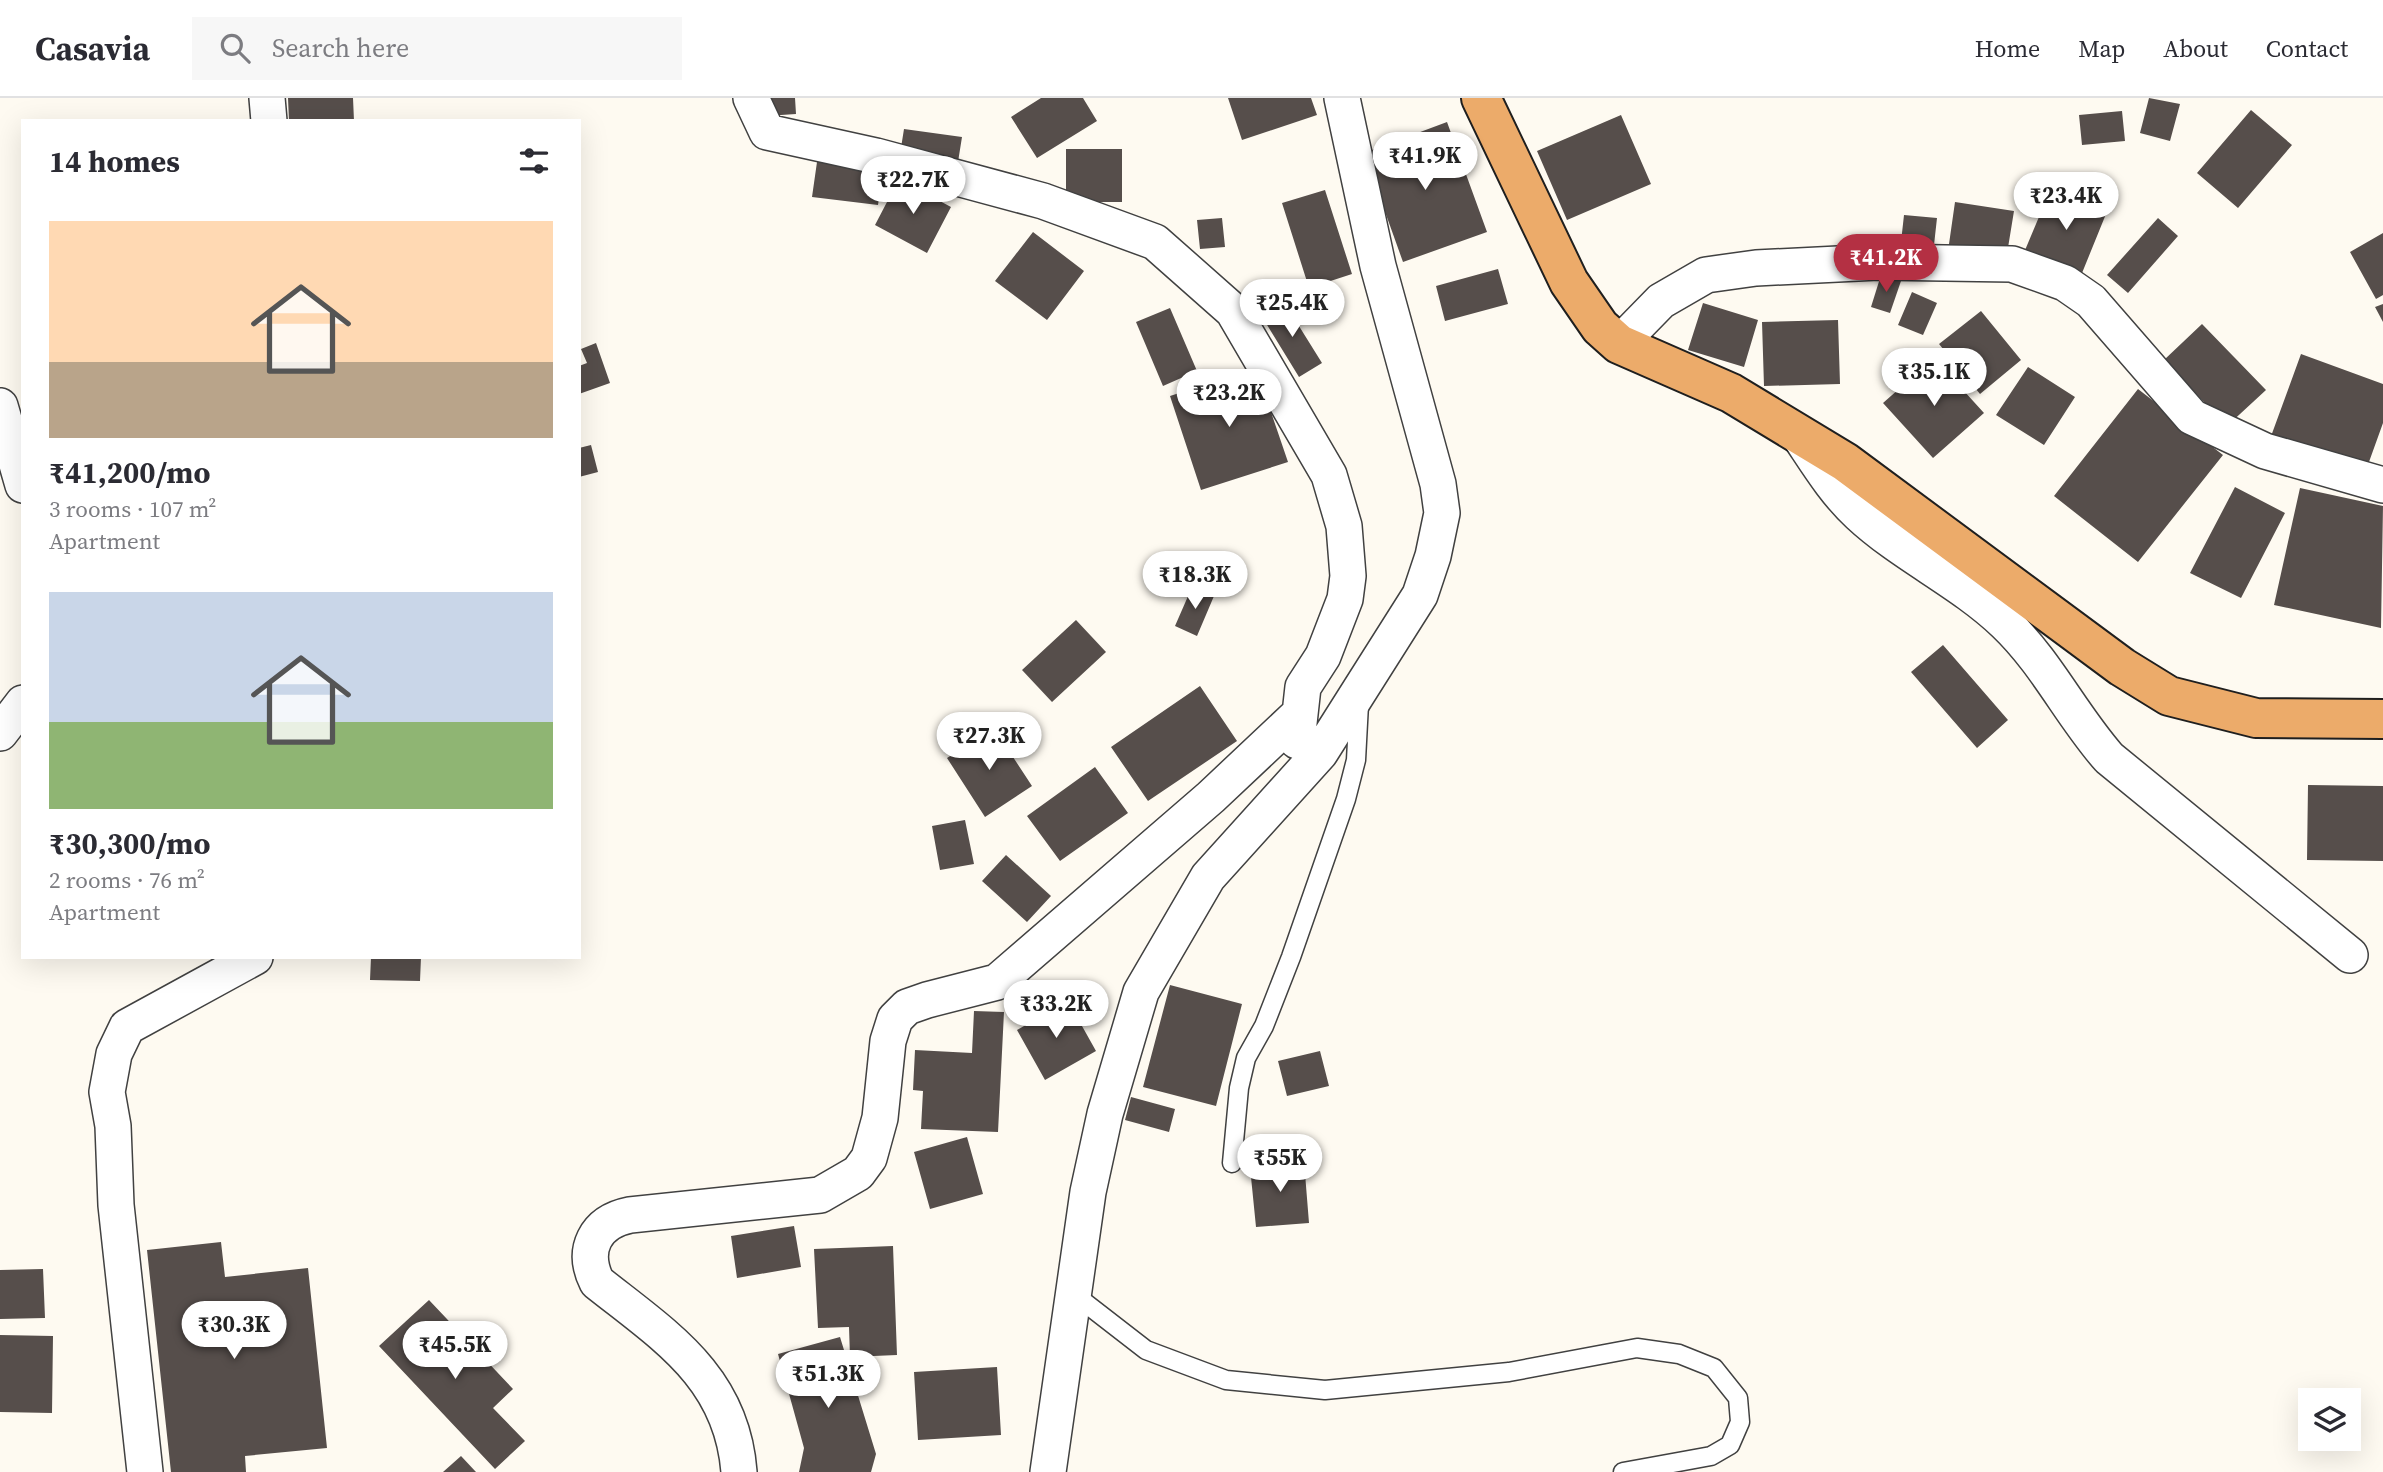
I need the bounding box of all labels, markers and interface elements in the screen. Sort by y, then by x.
search box [192,17,682,80]
text: Casavia [35,26,150,71]
icon: search [216,29,254,67]
text: Search here [272,30,409,66]
text: Home [1975,32,2040,65]
text: Map [2078,32,2125,65]
text: About [2163,32,2228,65]
text: Contact [2266,32,2348,65]
pin: ₹41.9K [1368,132,1482,192]
text: ₹41.9K [1389,139,1461,171]
text: 14 homes [49,141,180,182]
icon: filters [515,142,553,180]
pin: ₹22.7K [856,156,970,216]
text: ₹22.7K [877,163,949,195]
pin: ₹23.4K [2009,172,2123,232]
text: ₹23.4K [2030,179,2102,211]
pin: ₹41.2K [1829,234,1943,294]
text: ₹41.2K [1850,241,1922,273]
icon: home [238,266,364,392]
pin: ₹25.4K [1235,280,1349,339]
text: ₹25.4K [1256,286,1328,318]
pin: ₹35.1K [1877,348,1991,408]
text: ₹35.1K [1898,355,1970,387]
pin: ₹23.2K [1172,370,1286,429]
text: ₹23.2K [1193,376,1265,408]
text: ₹41,200/mo [49,452,211,493]
text: 3 rooms · 107 m² [49,493,216,525]
text: Apartment [49,525,160,557]
pin: ₹18.3K [1138,552,1252,611]
text: ₹18.3K [1159,558,1231,590]
icon: home [238,637,364,763]
pin: ₹27.3K [932,712,1046,772]
text: ₹27.3K [953,719,1025,751]
text: ₹30,300/mo [49,823,211,864]
text: 2 rooms · 76 m² [49,864,205,896]
text: Apartment [49,896,160,928]
pin: ₹33.2K [999,981,1113,1040]
text: ₹33.2K [1020,987,1092,1019]
pin: ₹55K [1239,1134,1321,1194]
text: ₹55K [1253,1141,1307,1173]
pin: ₹30.3K [177,1302,291,1361]
text: ₹30.3K [198,1308,270,1340]
pin: ₹45.5K [398,1322,512,1381]
text: ₹45.5K [419,1328,491,1360]
pin: ₹51.3K [771,1350,885,1410]
text: ₹51.3K [792,1357,864,1389]
map controls [2298,1388,2361,1451]
button: layers [2298,1388,2361,1451]

